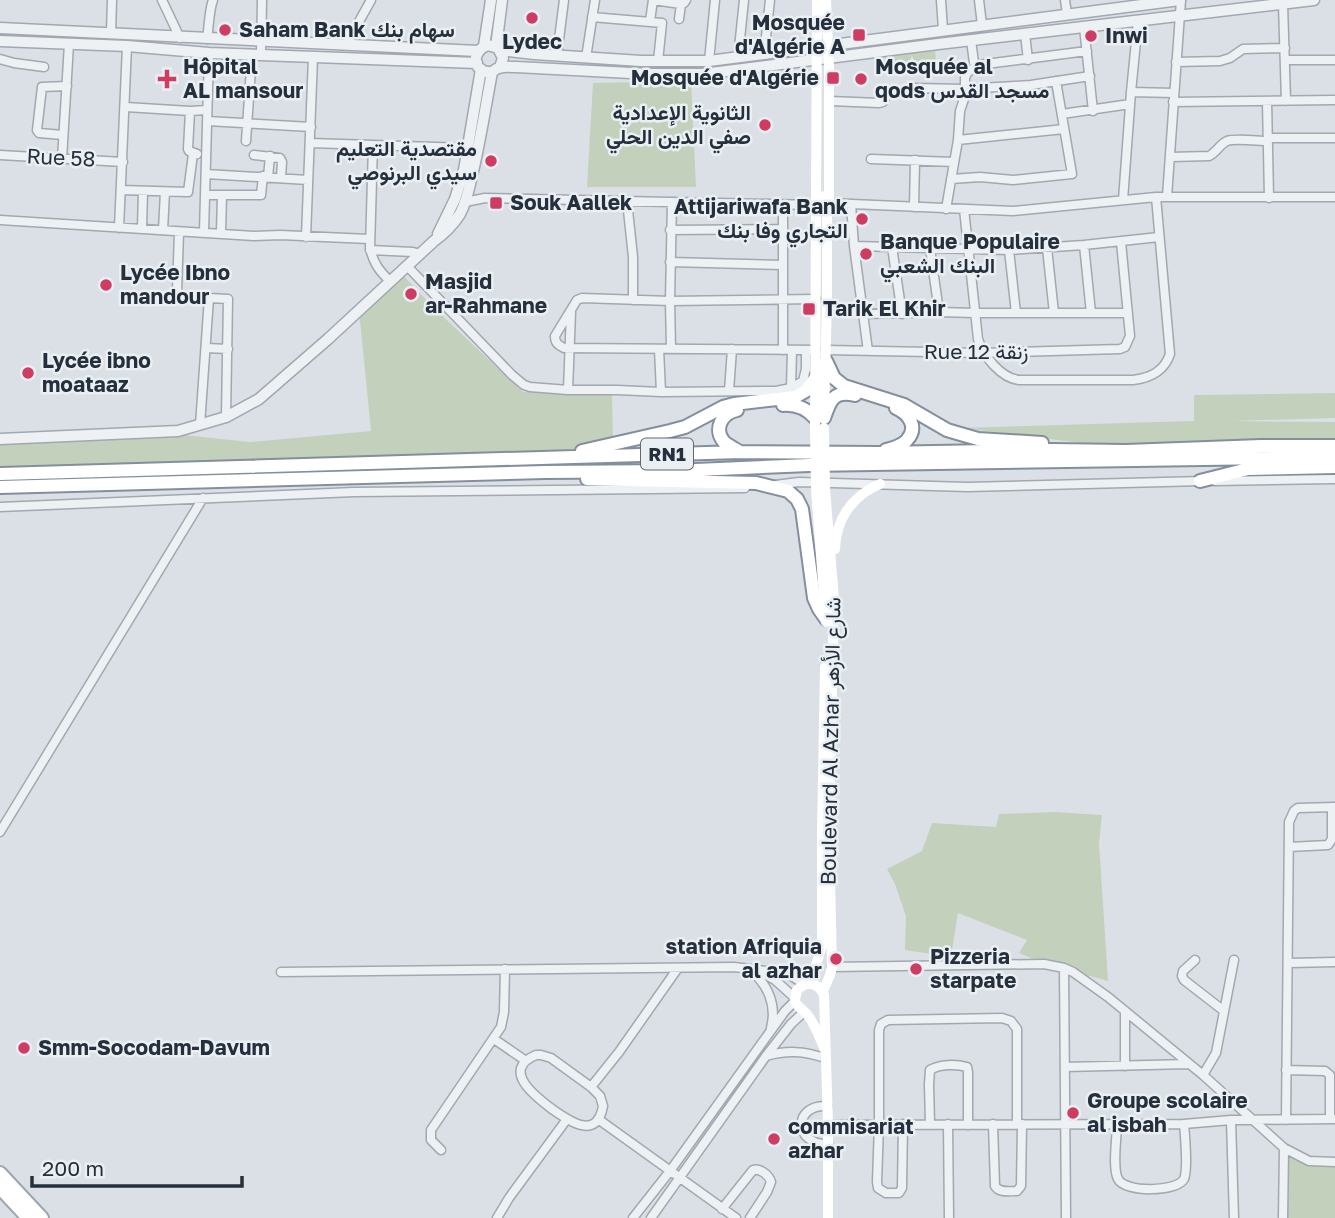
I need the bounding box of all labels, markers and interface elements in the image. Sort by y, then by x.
place label: Mosquée d'Algérie A [735,9,845,59]
marker: Lydec [524,10,540,26]
place label: Saham Bank سهام بنك [239,16,455,44]
marker: Saham Bank سهام بنك [217,22,233,38]
place label: Inwi [1105,22,1148,48]
marker: Mosquée d'Algérie A [851,27,867,43]
place label: Lydec [502,28,562,54]
marker: Inwi [1083,28,1099,44]
place label: Hôpital AL mansour [183,53,303,103]
place label: Mosquée al qods مسجد القدس [875,53,1049,103]
place label: Mosquée d'Algérie [631,64,819,90]
marker: Hôpital AL mansour [157,69,177,89]
marker: Mosquée d'Algérie [825,70,841,86]
marker: Mosquée al qods مسجد القدس [853,71,869,87]
place label: الثانوية الإعدادية صفي الدين الحلي [606,99,751,154]
marker: الثانوية الإعدادية صفي الدين الحلي [757,117,773,133]
place label: مقتصدية التعليم سيدي البرنوصي [336,135,477,190]
street label: Rue 58 [26,142,96,172]
marker: مقتصدية التعليم سيدي البرنوصي [483,153,499,169]
place label: Souk Aallek [510,189,632,215]
place label: Attijariwafa Bank التجاري وفا بنك [674,193,848,248]
marker: Souk Aallek [488,195,504,211]
marker: Attijariwafa Bank التجاري وفا بنك [854,211,870,227]
place label: Banque Populaire البنك الشعبي [880,228,1060,283]
marker: Banque Populaire البنك الشعبي [858,246,874,262]
place label: Lycée Ibno mandour [120,259,230,309]
place label: Masjid ar-Rahmane [425,268,547,318]
marker: Lycée Ibno mandour [98,277,114,293]
marker: Masjid ar-Rahmane [403,286,419,302]
place label: Tarik El Khir [823,295,946,321]
marker: Tarik El Khir [801,301,817,317]
street label: Rue 12 زنقة [924,338,1028,365]
place label: Lycée ibno moataaz [42,347,151,397]
marker: Lycée ibno moataaz [20,365,36,381]
road number: RN1 [641,438,693,470]
street label: Boulevard Al Azhar شارع الأزهر [814,597,848,885]
place label: station Afriquia al azhar [666,933,822,983]
place label: Pizzeria starpate [930,943,1016,993]
marker: station Afriquia al azhar [828,951,844,967]
marker: Pizzeria starpate [908,961,924,977]
place label: Smm-Socodam-Davum [38,1034,270,1060]
marker: Smm-Socodam-Davum [16,1040,32,1056]
place label: Groupe scolaire al isbah [1087,1087,1248,1137]
marker: Groupe scolaire al isbah [1065,1105,1081,1121]
place label: commisariat azhar [788,1113,914,1163]
marker: commisariat azhar [766,1131,782,1147]
scale bar [32,1144,242,1188]
text: 200 m [42,1155,104,1181]

